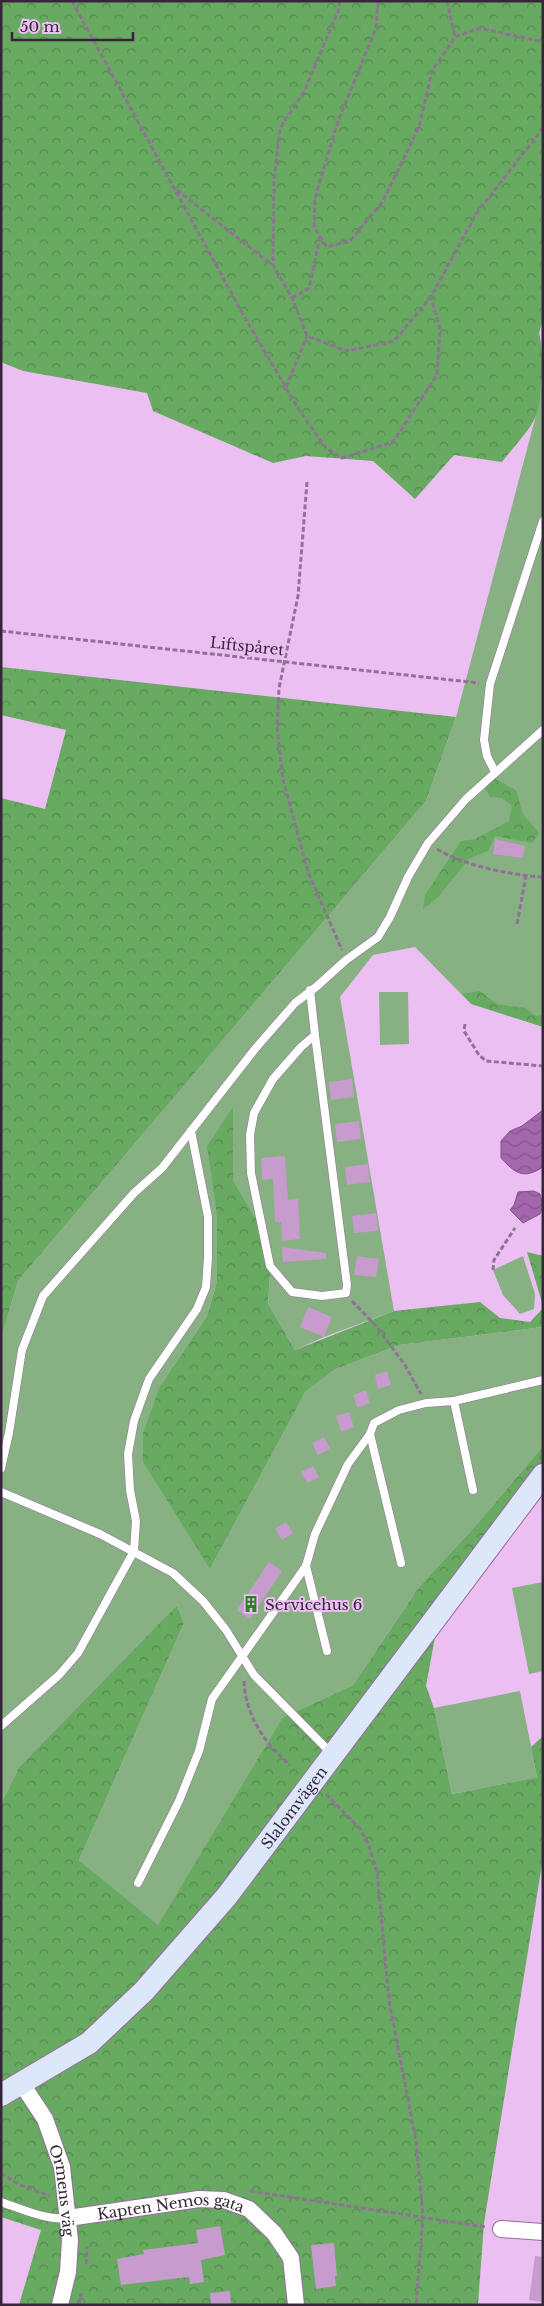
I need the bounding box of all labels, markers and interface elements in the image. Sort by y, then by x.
scale bar [12,10,134,42]
text: 50 m [20,17,60,36]
street label: Liftspåret [209,633,285,659]
building icon: Servicehus 6 [241,1594,261,1614]
place label: Servicehus 6 [265,1595,362,1614]
street label: Slalomvägen [256,1762,331,1852]
street label: Ormens väg [45,2142,79,2239]
street label: Kapten Nemos gata [96,2189,248,2223]

